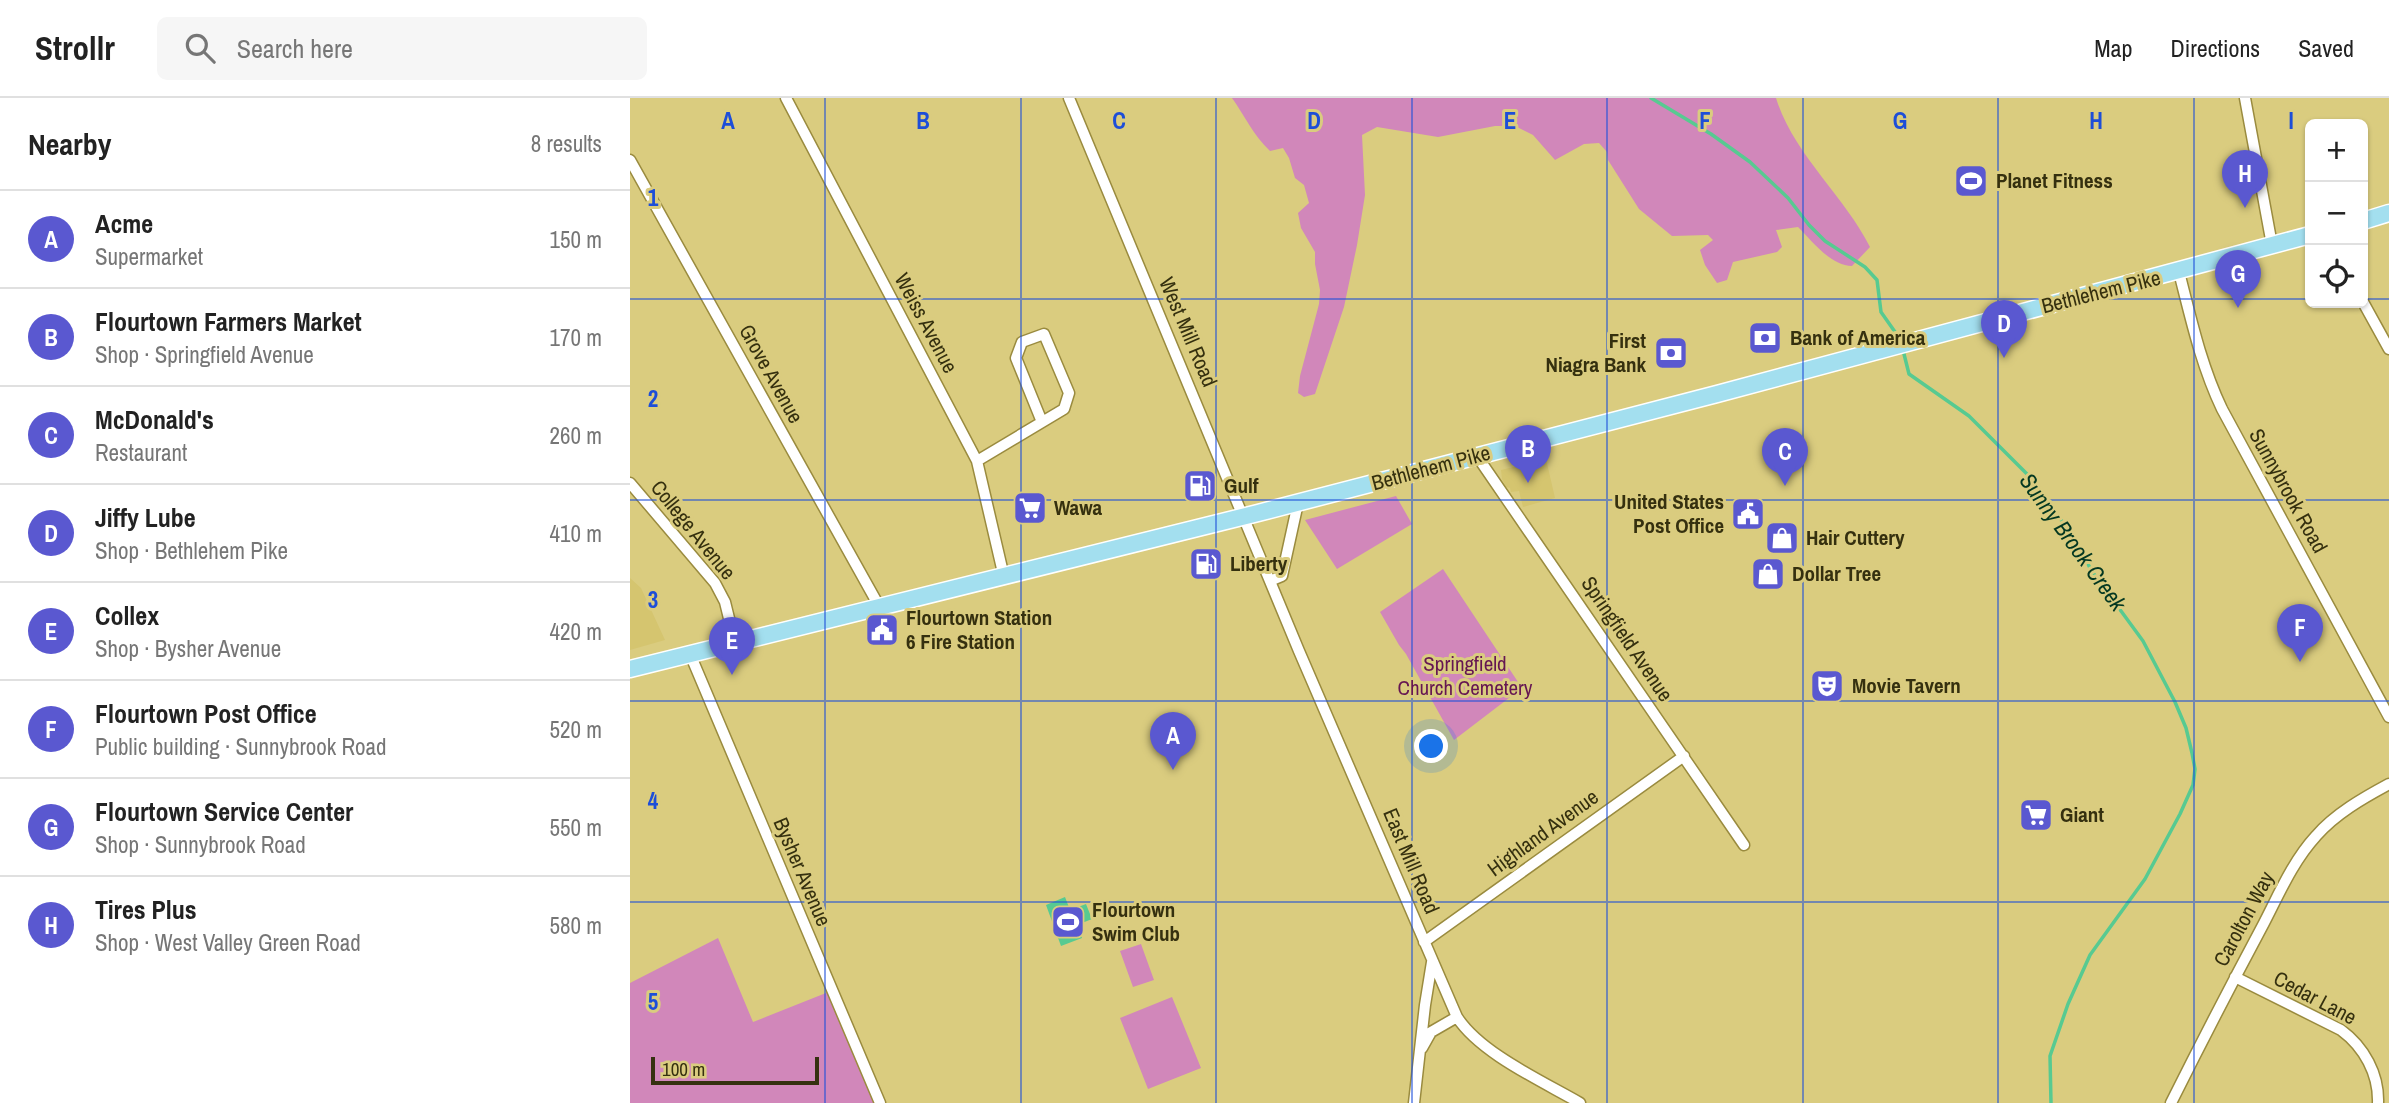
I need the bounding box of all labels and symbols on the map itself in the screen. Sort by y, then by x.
text: A [721,105,735,136]
text: B [916,105,930,136]
text: C [1112,105,1126,136]
text: D [1307,105,1321,136]
text: E [1504,105,1516,136]
text: F [1699,105,1711,136]
text: G [1893,105,1907,136]
text: H [2089,105,2103,136]
text: I [2288,105,2294,136]
pin: H [2222,150,2268,208]
sports icon: Planet Fitness [1952,162,1990,200]
place label: Planet Fitness [1996,166,2113,195]
text: 1 [648,182,659,213]
pin: G [2215,250,2261,308]
street label: Bethlehem Pike [2038,263,2163,320]
street label: Weiss Avenue [888,268,965,378]
street label: West Mill Road [1152,273,1225,391]
pin: D [1981,300,2027,358]
street label: Grove Avenue [732,319,811,428]
bank icon: Bank of America [1746,319,1784,357]
place label: Bank of America [1790,323,1926,352]
place label: First Niagra Bank [1546,326,1646,379]
bank icon: First Niagra Bank [1652,334,1690,372]
text: 2 [648,383,658,414]
street label: Sunnybrook Road [2242,423,2335,558]
pin: B [1505,425,1551,483]
pin: C [1762,428,1808,486]
street label: Bethlehem Pike [1368,438,1493,497]
water label: Sunny Brook Creek [2013,466,2135,618]
fuel station icon: Gulf [1181,467,1219,505]
place label: Gulf [1224,471,1259,500]
street label: College Avenue [644,474,743,586]
place label: United States Post Office [1614,487,1724,540]
supermarket icon: Wawa [1011,489,1049,527]
place label: Wawa [1054,493,1103,522]
public building icon: United States Post Office [1729,495,1767,533]
shop icon: Hair Cuttery [1763,519,1801,557]
place label: Hair Cuttery [1806,523,1905,552]
fuel station icon: Liberty [1187,545,1225,583]
place label: Liberty [1230,549,1288,578]
shop icon: Dollar Tree [1749,555,1787,593]
place label: Dollar Tree [1792,559,1881,588]
street label: Springfield Avenue [1575,570,1680,707]
text: 3 [648,584,658,615]
place label: Flourtown Station 6 Fire Station [906,603,1052,656]
pin: F [2277,604,2323,662]
public building icon: Flourtown Station 6 Fire Station [863,611,901,649]
pin: E [709,617,755,675]
park label: Springfield Church Cemetery [1398,649,1533,702]
theatre icon: Movie Tavern [1808,667,1846,705]
place label: Movie Tavern [1852,671,1961,700]
pin: A [1150,712,1196,770]
your location [1414,729,1448,763]
street label: Highland Avenue [1481,782,1604,883]
text: 4 [648,785,659,816]
supermarket icon: Giant [2017,796,2055,834]
place label: Giant [2060,800,2104,829]
street label: East Mill Road [1376,804,1447,918]
street label: Bysher Avenue [767,813,838,931]
street label: Carolton Way [2206,866,2281,971]
place label: Flourtown Swim Club [1092,895,1180,948]
sports icon: Flourtown Swim Club [1049,903,1087,941]
street label: Cedar Lane [2269,964,2362,1031]
text: 5 [648,986,658,1017]
scale bar [651,1054,819,1086]

